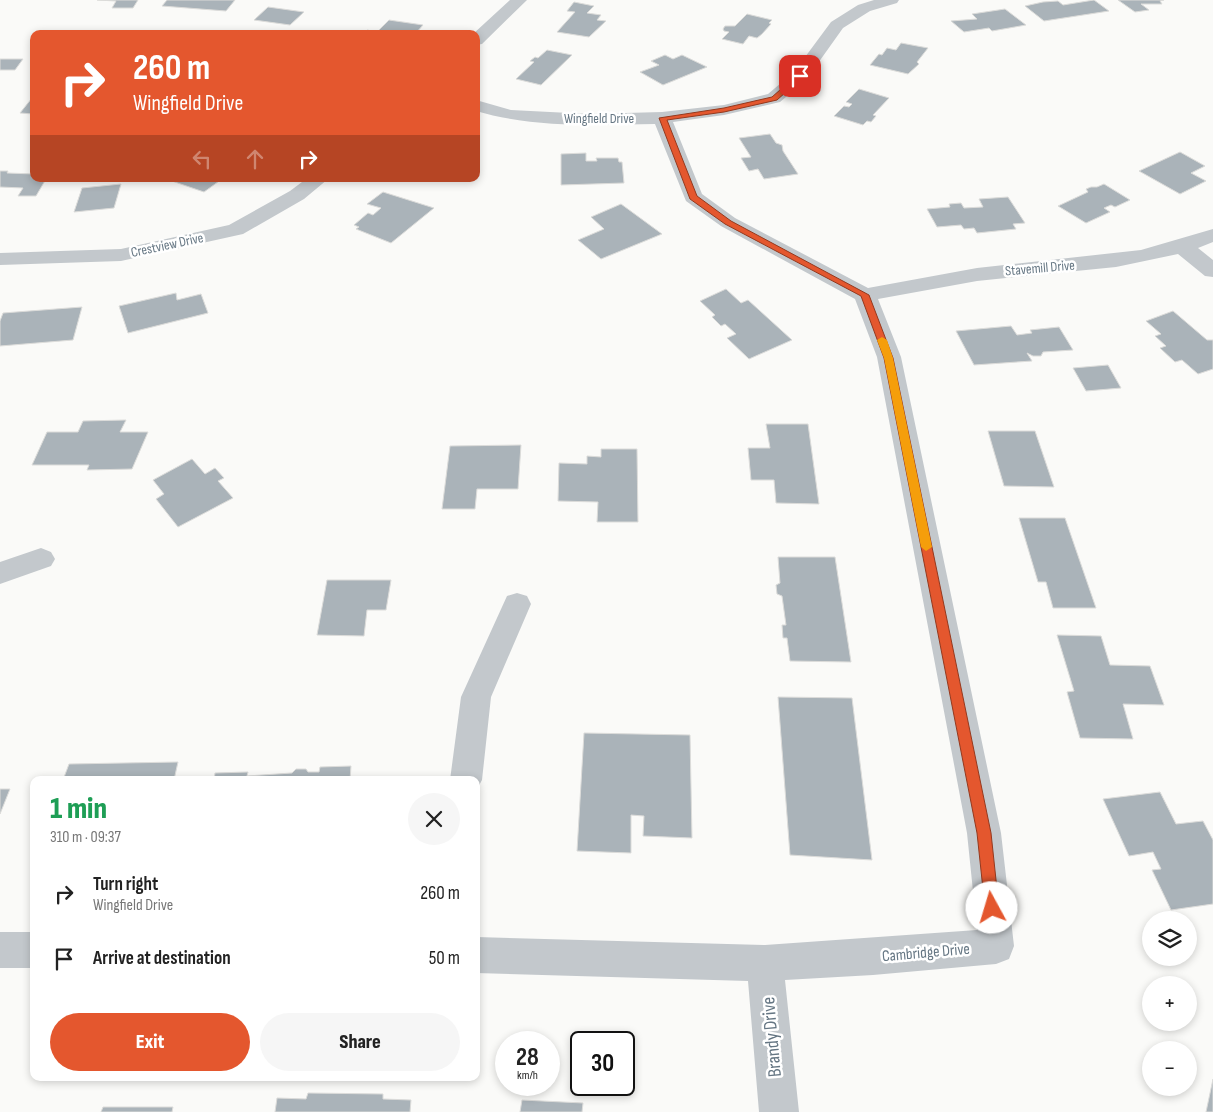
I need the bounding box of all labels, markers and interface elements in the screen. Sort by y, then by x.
text: 260 m [133,47,210,90]
icon: right [50,50,115,115]
pin [779,55,821,97]
icon: arrive [786,62,814,90]
text: Wingfield Drive [133,90,243,117]
street label: Wingfield Drive [564,110,634,127]
icon: left [188,145,216,173]
icon: ahead [241,145,269,173]
icon: right [294,145,322,173]
street label: Crestview Drive [129,229,205,261]
street label: Stavemill Drive [1004,256,1076,280]
text: 1 min [50,791,107,827]
button: close [408,793,460,845]
text: 310 m · 09:37 [50,828,121,847]
text: Turn right [93,873,158,896]
icon: right [50,880,78,908]
position arrow [965,881,1017,933]
text: 260 m [420,882,460,905]
text: Wingfield Drive [93,896,173,915]
map controls [1142,911,1197,1096]
button: layers [1142,911,1197,966]
street label: Cambridge Drive [881,940,971,966]
icon: arrive [50,945,78,973]
text: Arrive at destination [93,947,231,970]
text: 50 m [429,947,460,970]
button: + [1142,976,1197,1031]
street label: Brandy Drive [757,996,787,1078]
button: Exit [50,1013,250,1071]
button: Share [260,1013,460,1071]
speed limit sign: 30 [570,1031,635,1096]
button: − [1142,1041,1197,1096]
text: 28 [516,1042,539,1073]
text: km/h [517,1068,538,1083]

